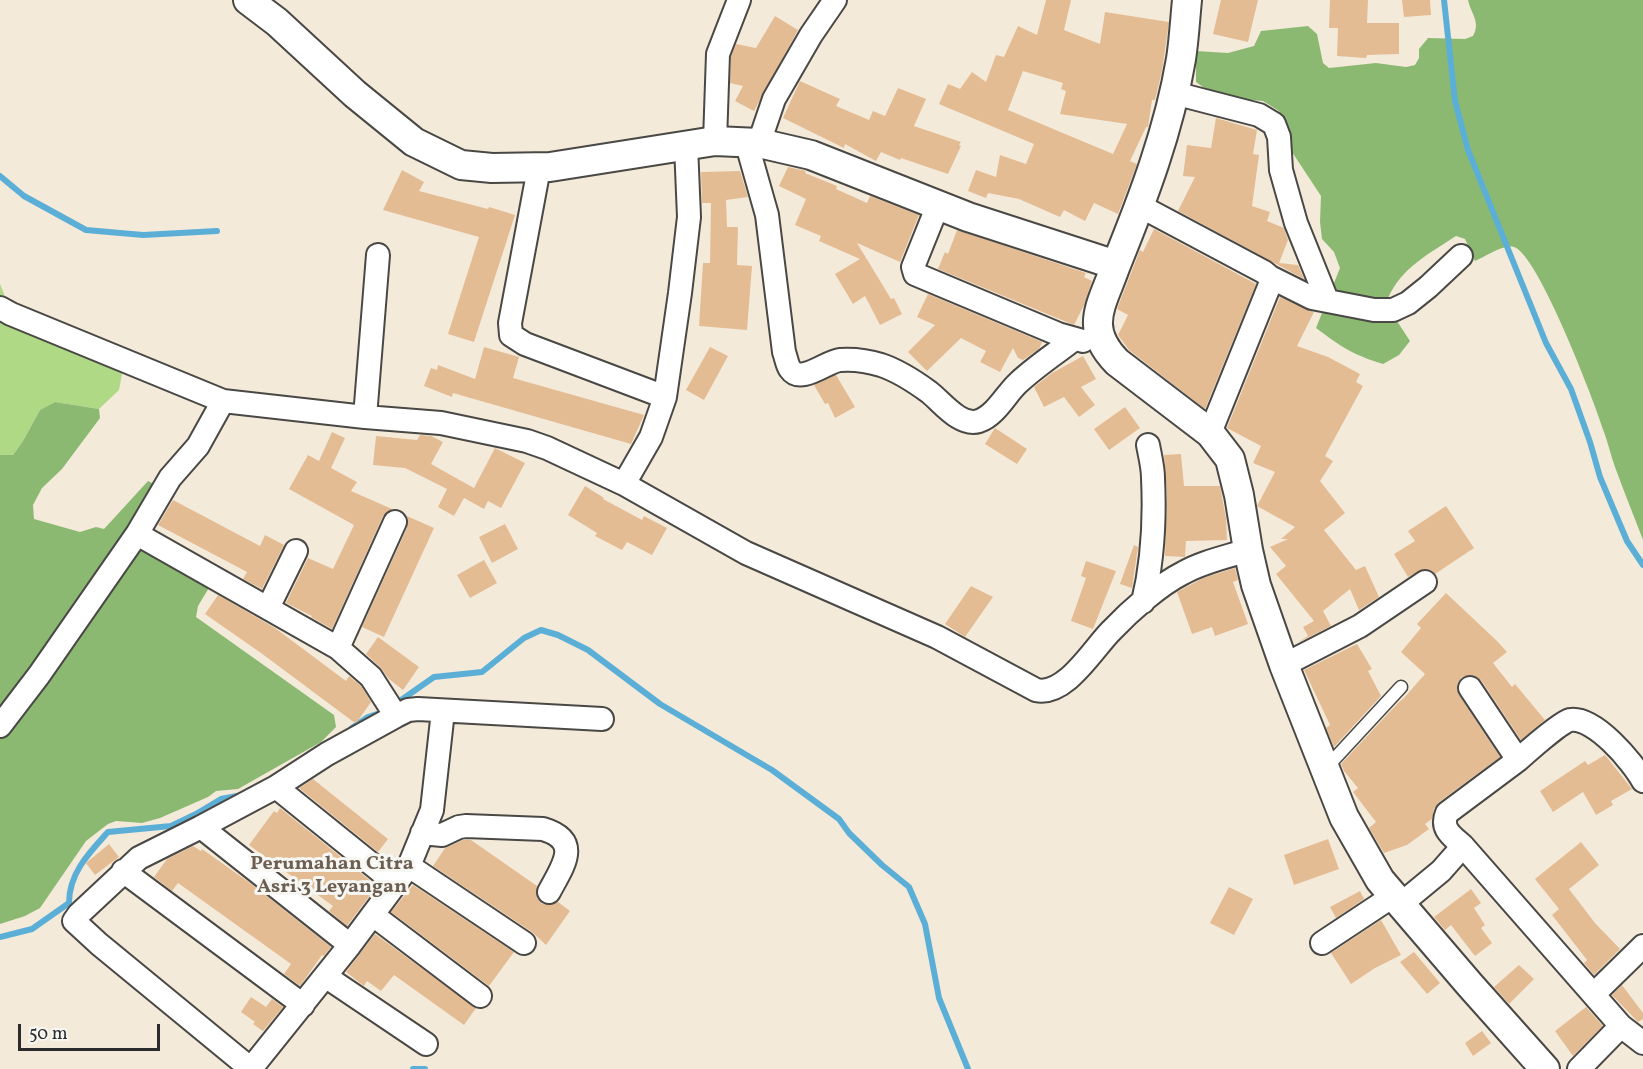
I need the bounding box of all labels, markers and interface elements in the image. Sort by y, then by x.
district label: Perumahan Citra Asri 3 Leyangan [250,853,414,900]
scale bar [21,1012,164,1050]
text: 50 m [29,1022,68,1047]

